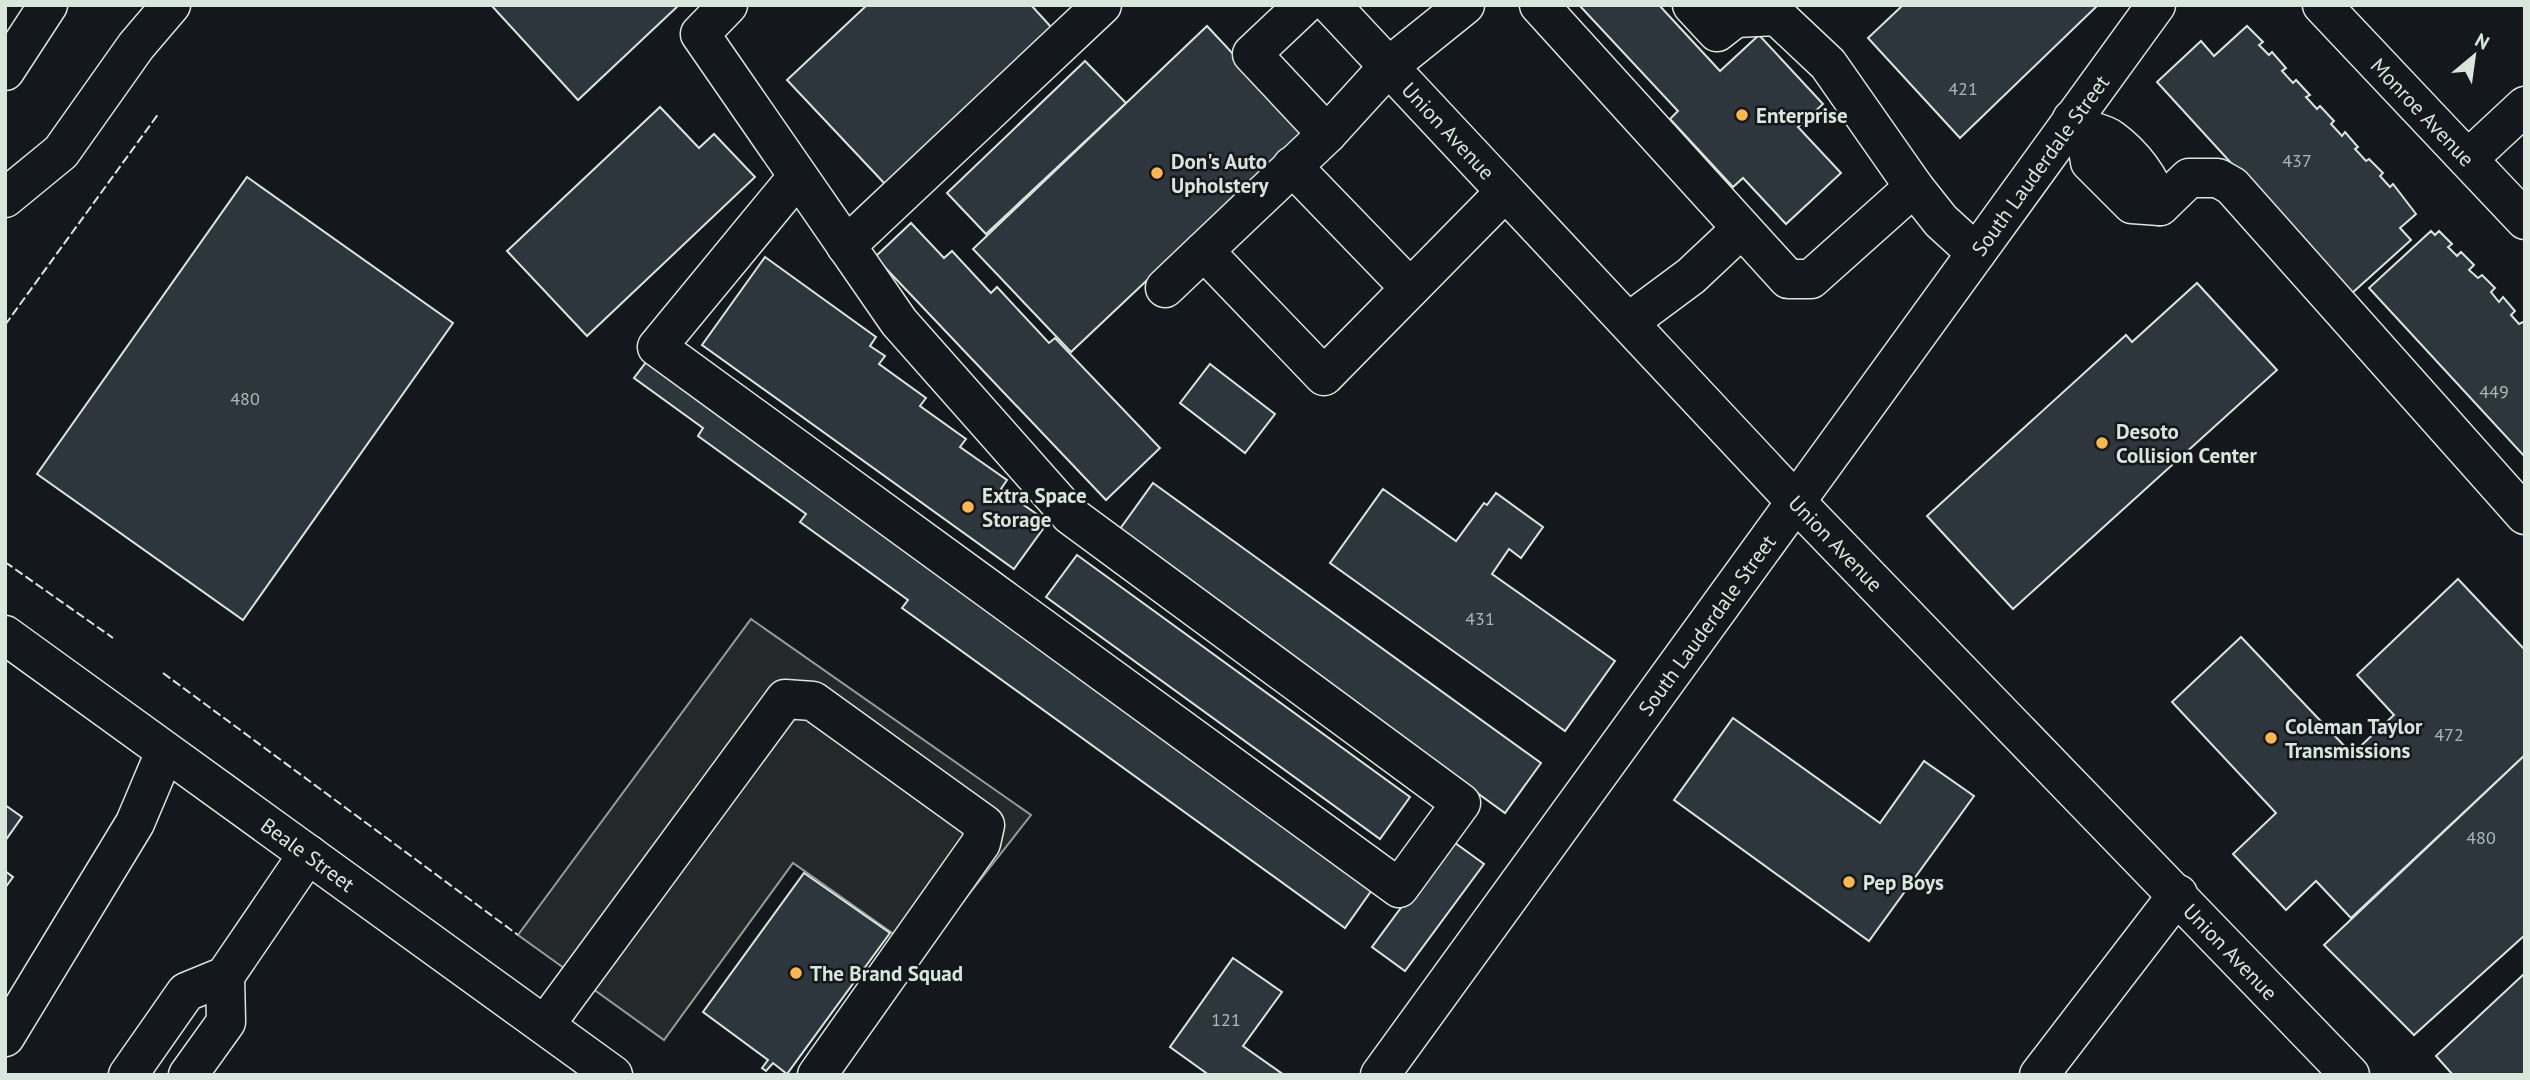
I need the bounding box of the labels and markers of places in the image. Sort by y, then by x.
place label: Enterprise [1756,102,1848,129]
marker: Enterprise [1734,107,1750,123]
place label: Don's Auto Upholstery [1171,148,1270,199]
marker: Don's Auto Upholstery [1149,165,1165,181]
place label: Desoto Collision Center [2116,418,2258,469]
marker: Desoto Collision Center [2094,435,2110,451]
place label: Extra Space Storage [982,482,1087,533]
marker: Extra Space Storage [960,499,976,515]
place label: Coleman Taylor Transmissions [2285,713,2423,764]
marker: Coleman Taylor Transmissions [2263,730,2279,746]
place label: Pep Boys [1863,869,1944,896]
marker: Pep Boys [1841,874,1857,890]
place label: The Brand Squad [810,960,963,987]
marker: The Brand Squad [788,965,804,981]

